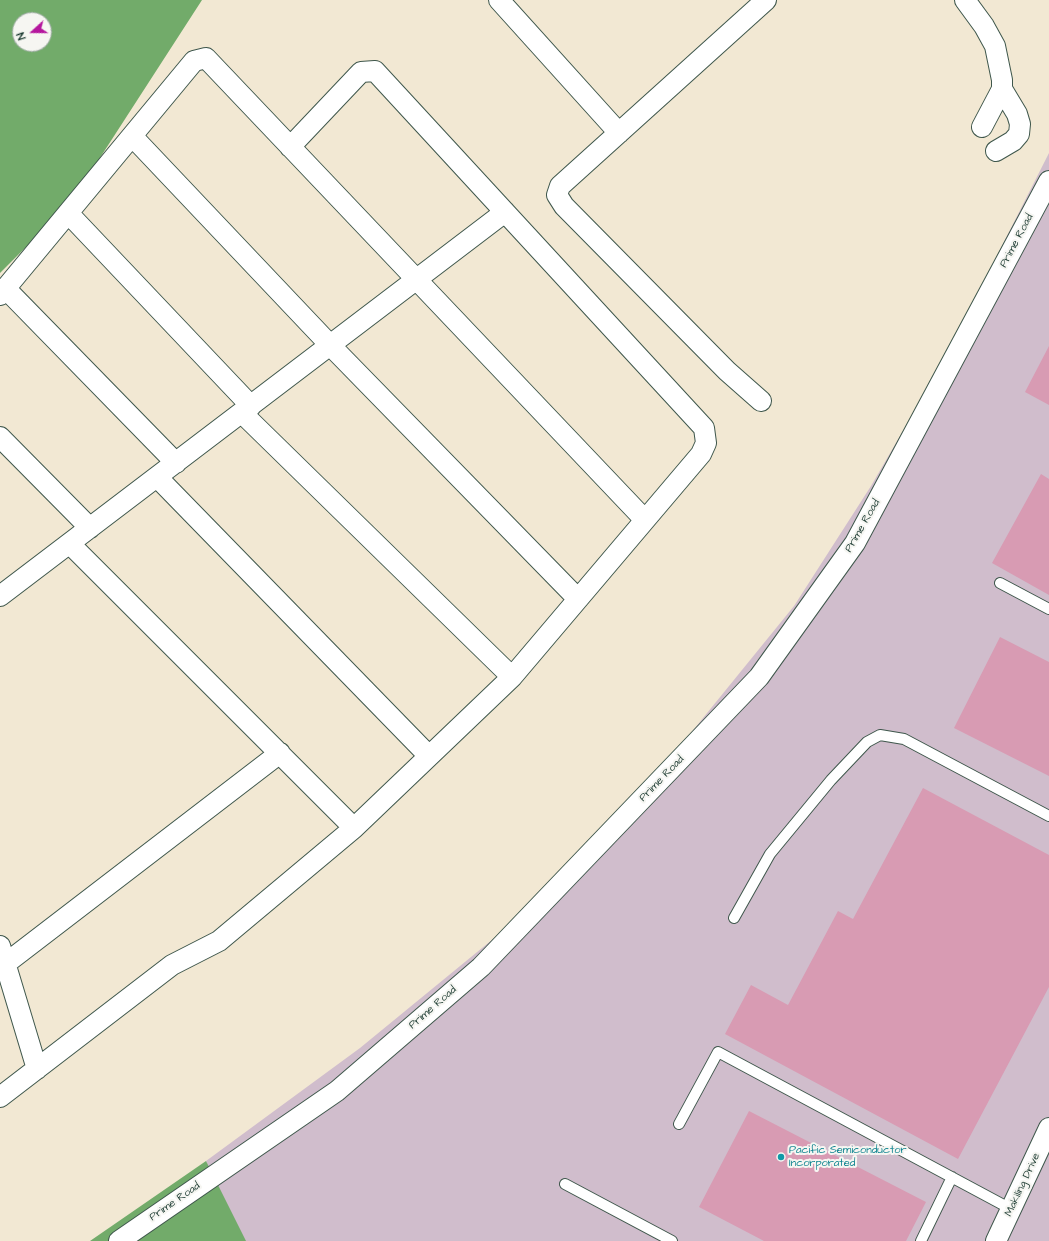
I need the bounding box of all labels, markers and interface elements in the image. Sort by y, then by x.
north arrow [12,12,52,52]
text: N [13,30,30,42]
street label: Prime Road [997,212,1037,270]
street label: Prime Road [843,497,883,555]
street label: Prime Road [637,753,687,805]
street label: Prime Road [406,984,460,1032]
place label: Pacific Semiconductor Incorporated [789,1144,907,1170]
street label: Makiling Drive [1003,1151,1043,1219]
marker: Pacific Semiconductor Incorporated [776,1152,786,1162]
street label: Prime Road [147,1180,203,1224]

